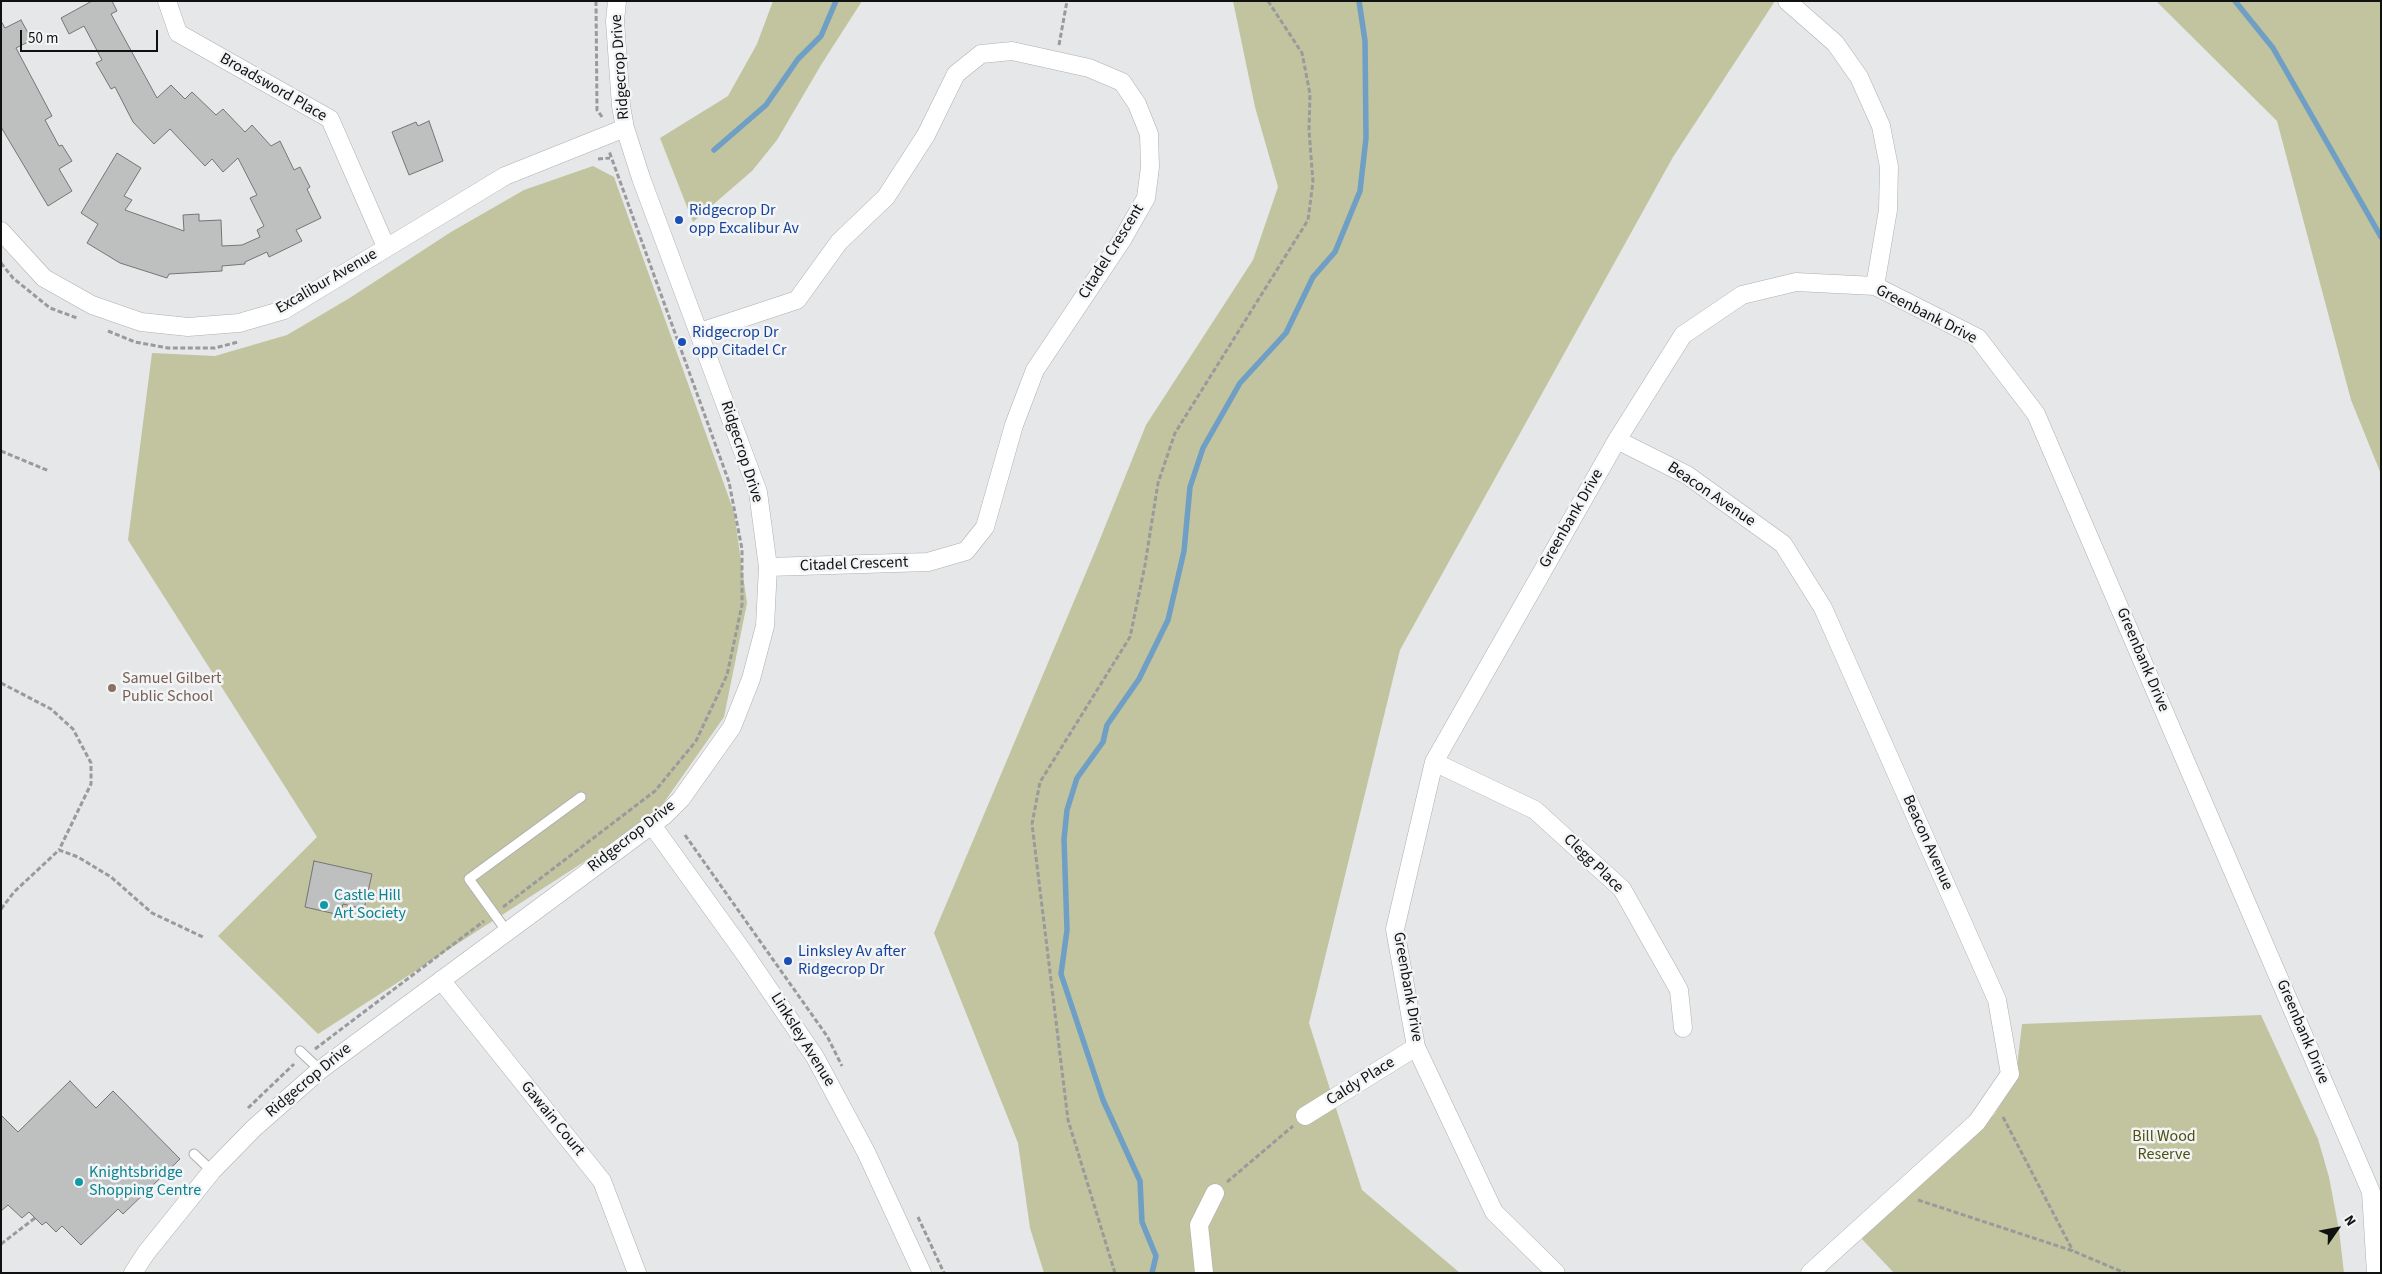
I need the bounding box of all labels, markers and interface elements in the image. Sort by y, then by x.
street label: Ridgecrop Drive [608,14,634,120]
scale bar [22,20,160,52]
text: 50 m [28,28,58,49]
street label: Broadsword Place [216,50,330,126]
place label: Ridgecrop Dr opp Excalibur Av [689,201,799,239]
street label: Citadel Crescent [1075,201,1149,303]
marker: Ridgecrop Dr opp Excalibur Av [673,214,685,226]
street label: Excalibur Avenue [273,245,381,319]
street label: Greenbank Drive [1872,281,1980,349]
place label: Ridgecrop Dr opp Citadel Cr [692,323,787,361]
marker: Ridgecrop Dr opp Citadel Cr [676,336,688,348]
street label: Ridgecrop Drive [716,399,766,505]
street label: Beacon Avenue [1663,458,1759,532]
street label: Greenbank Drive [1536,466,1608,572]
street label: Citadel Crescent [799,554,909,576]
street label: Greenbank Drive [2111,605,2173,715]
place label: Samuel Gilbert Public School [122,669,221,707]
marker: Samuel Gilbert Public School [106,682,118,694]
street label: Beacon Avenue [1897,792,1957,894]
street label: Ridgecrop Drive [584,797,680,877]
street label: Clegg Place [1559,831,1627,897]
place label: Castle Hill Art Society [334,886,406,924]
marker: Castle Hill Art Society [318,899,330,911]
street label: Greenbank Drive [1388,931,1426,1043]
place label: Linksley Av after Ridgecrop Dr [798,942,906,980]
marker: Linksley Av after Ridgecrop Dr [782,955,794,967]
street label: Greenbank Drive [2271,977,2333,1087]
street label: Linksley Avenue [765,989,839,1091]
street label: Ridgecrop Drive [262,1040,356,1122]
street label: Caldy Place [1323,1053,1399,1111]
street label: Gawain Court [516,1078,588,1160]
park label: Bill Wood Reserve [2132,1127,2196,1165]
place label: Knightsbridge Shopping Centre [89,1163,201,1201]
marker: Knightsbridge Shopping Centre [73,1176,85,1188]
north arrow [2312,1204,2362,1254]
text: N [2339,1211,2361,1230]

